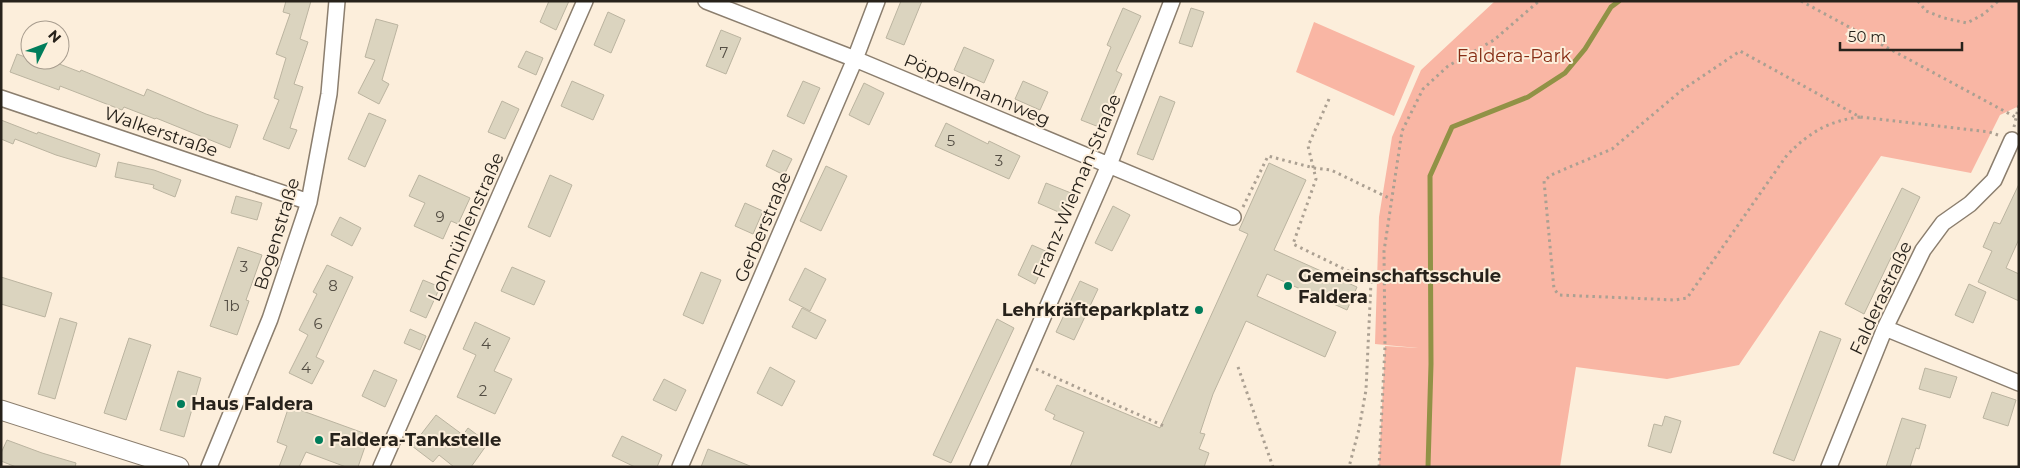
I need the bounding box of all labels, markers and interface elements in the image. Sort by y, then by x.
north arrow [20,20,70,70]
scale bar [1840,20,1962,52]
text: N [44,26,65,47]
text: 50 m [1848,27,1886,46]
house number: 7 [720,43,729,62]
park label: Faldera-Park [1457,45,1572,67]
street label: Pöppelmannweg [901,49,1053,131]
street label: Franz-Wieman-Straße [1028,90,1126,281]
street label: Walkerstraße [101,102,221,162]
house number: 5 [947,131,955,150]
street label: Lohmühlenstraße [423,149,509,305]
house number: 3 [995,151,1003,170]
street label: Gerberstraße [730,168,796,286]
street label: Bogenstraße [249,175,305,293]
house number: 9 [435,207,445,226]
street label: Falderastraße [1845,238,1917,358]
house number: 3 [240,257,248,276]
place label: Gemeinschaftsschule Faldera [1298,265,1501,308]
house number: 8 [328,276,338,295]
marker: Gemeinschaftsschule Faldera [1282,280,1294,292]
house number: 1b [224,296,240,315]
place label: Lehrkräfteparkplatz [1002,299,1189,321]
marker: Lehrkräfteparkplatz [1193,304,1205,316]
house number: 6 [313,314,323,333]
house number: 4 [481,334,491,353]
house number: 4 [301,358,311,377]
house number: 2 [479,381,487,400]
place label: Haus Faldera [191,393,313,415]
marker: Haus Faldera [175,398,187,410]
place label: Faldera-Tankstelle [329,429,501,451]
marker: Faldera-Tankstelle [313,434,325,446]

